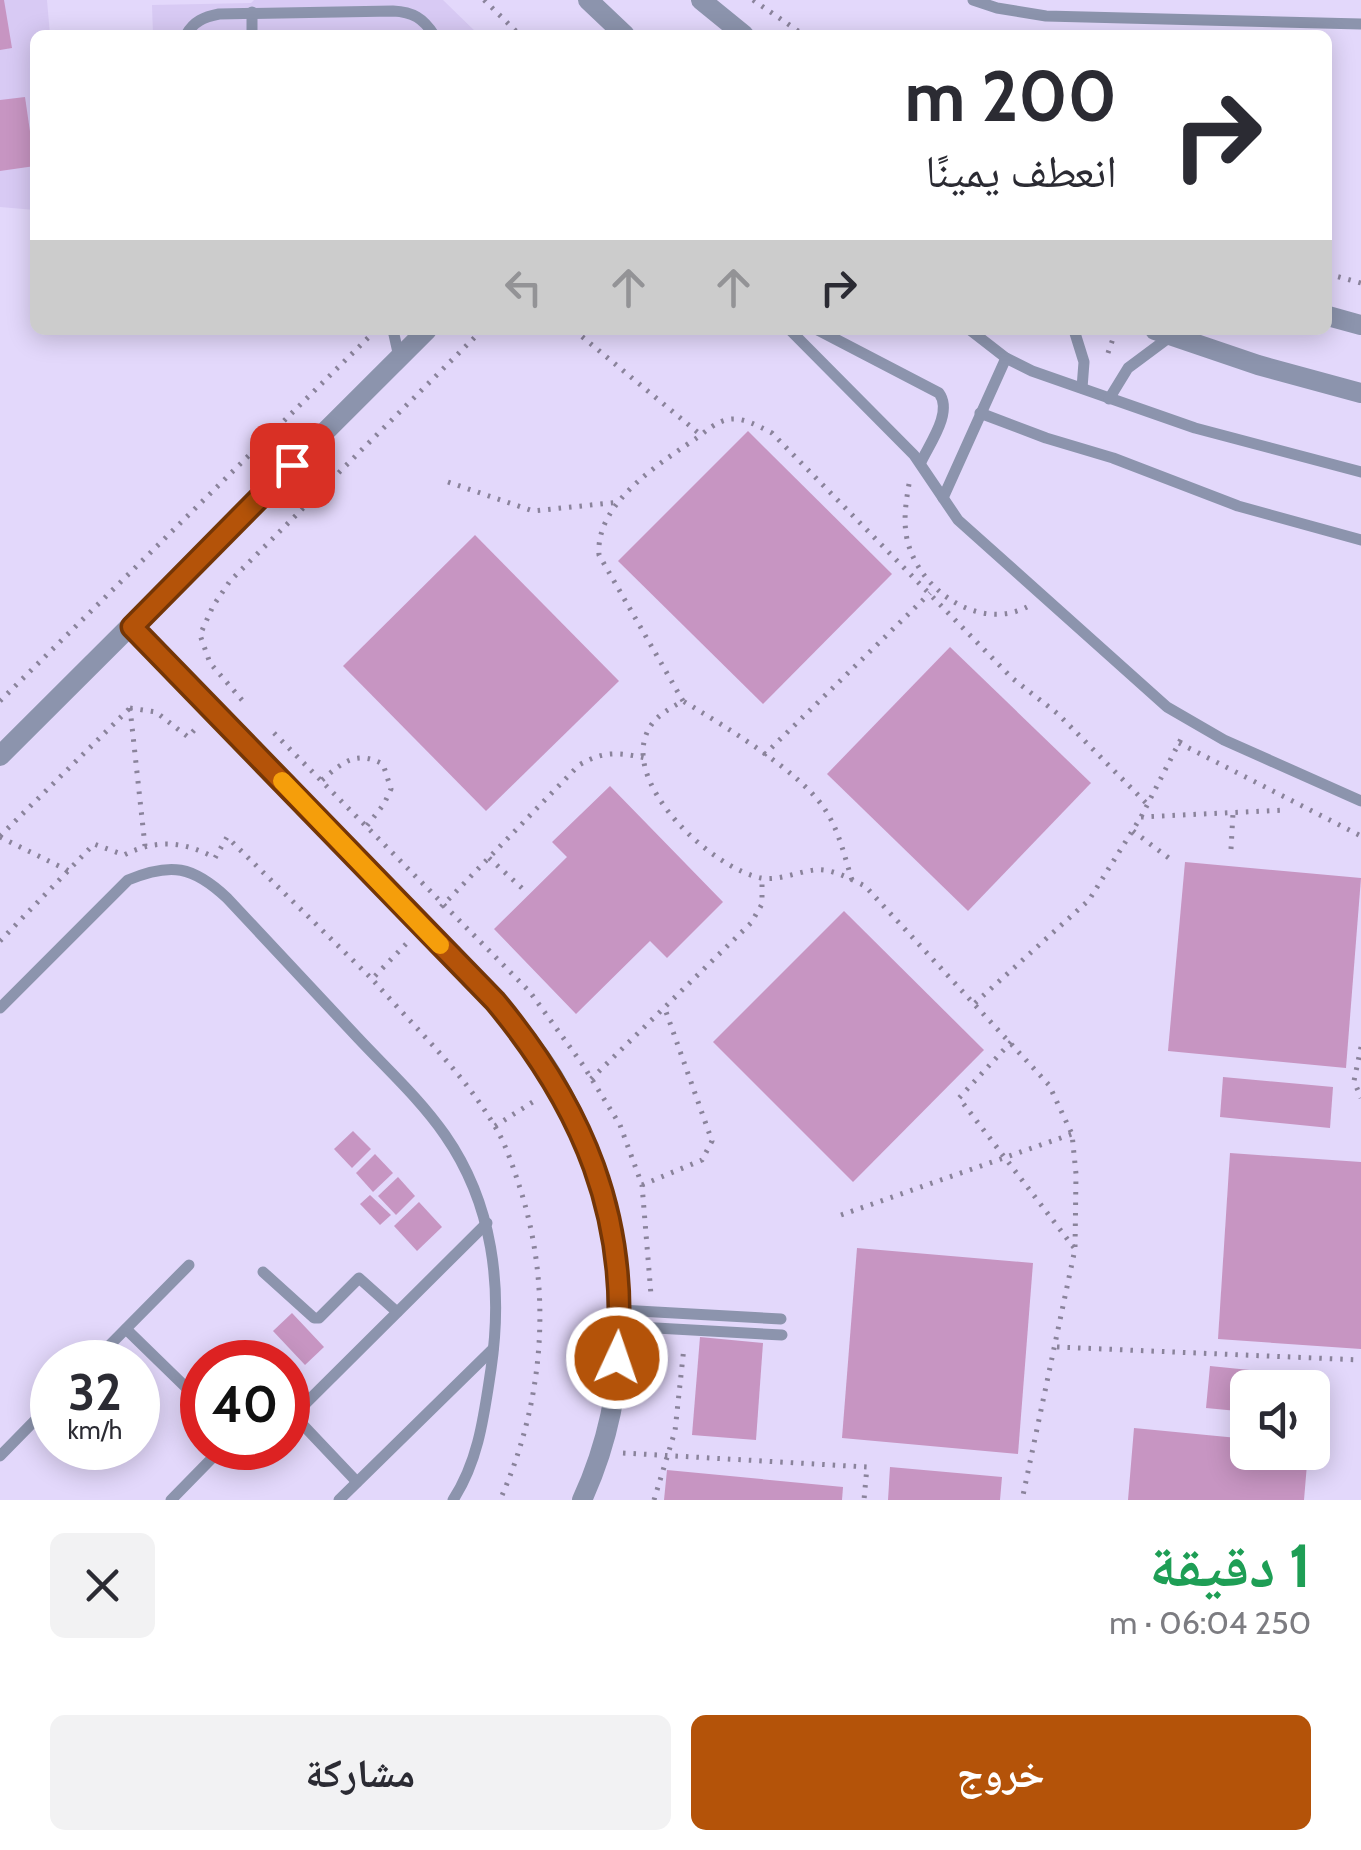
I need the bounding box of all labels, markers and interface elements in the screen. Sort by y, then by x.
text: 200 m [905,53,1117,139]
icon: right [1152,70,1282,200]
text: انعطف يمينًا [925,144,1117,198]
icon: left [496,260,551,315]
icon: ahead [601,260,656,315]
icon: ahead [706,260,761,315]
icon: right [811,260,866,315]
pin [250,423,335,508]
icon: arrive [265,438,320,493]
position arrow [565,1306,669,1410]
speed limit sign: 40 [180,1340,310,1470]
text: 32 [68,1362,122,1423]
map controls [1230,1370,1330,1470]
button: sound [1230,1370,1330,1470]
text: km/h [68,1415,122,1445]
text: 1 دقيقة [1149,1529,1311,1602]
button: close [50,1533,155,1638]
text: 250 m · 06:04 [1109,1603,1311,1642]
button: مشاركة [50,1715,671,1830]
button: خروج [691,1715,1311,1830]

